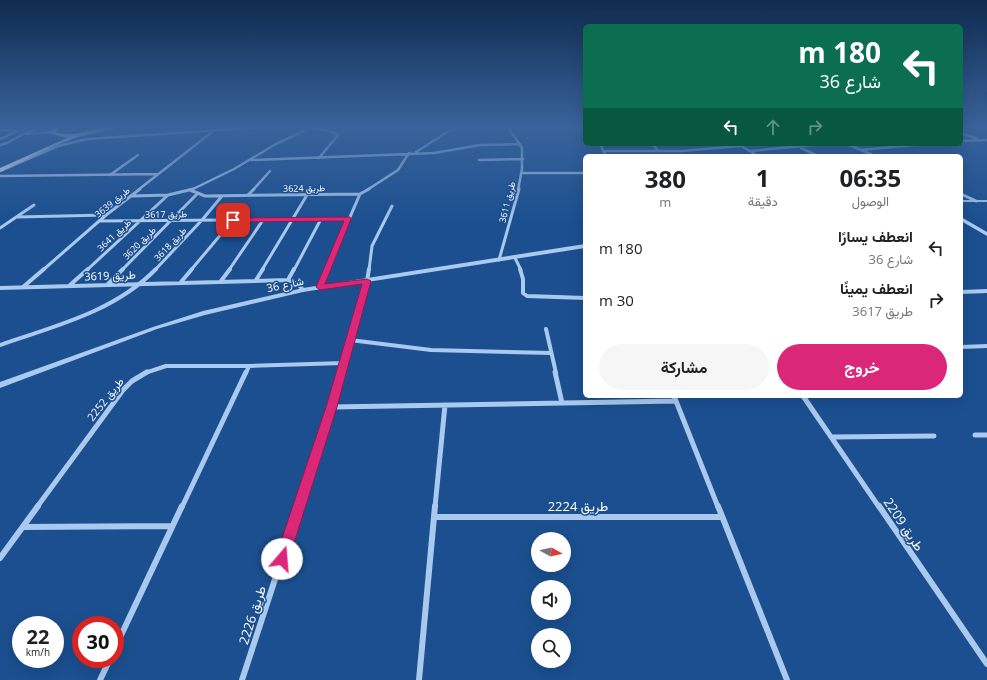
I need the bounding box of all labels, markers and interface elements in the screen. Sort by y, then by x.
text: 180 m [798,33,881,71]
icon: left [895,40,947,92]
text: شارع 36 [820,69,881,93]
icon: left [720,116,742,138]
icon: ahead [762,116,784,138]
icon: right [804,116,826,138]
text: 1 [756,161,770,194]
text: 06:35 [840,161,901,194]
text: 380 [645,162,686,195]
street label: طريق 3611 [496,180,518,224]
street label: طريق 3624 [283,181,325,195]
street label: طريق 3639 [92,184,133,220]
text: دقيقة [748,192,778,210]
text: الوصول [852,192,889,210]
text: m [659,193,671,211]
pin [216,203,250,237]
street label: طريق 3617 [145,207,187,221]
icon: arrive [222,209,244,231]
street label: طريق 3641 [94,216,134,254]
street label: طريق 3620 [120,223,159,262]
street label: طريق 3618 [151,224,189,264]
text: انعطف يسارًا [838,226,913,246]
icon: left [925,237,947,259]
text: 180 m [599,238,643,258]
text: شارع 36 [869,250,913,268]
street label: طريق 3619 [84,267,136,283]
street label: شارع 36 [265,273,305,296]
text: انعطف يمينًا [840,278,913,298]
icon: right [925,289,947,311]
text: 30 m [599,290,634,310]
text: طريق 3617 [852,302,913,320]
button: مشاركة [599,344,769,390]
button: خروج [777,344,947,390]
street label: طريق 2252 [83,374,127,424]
street label: طريق 2209 [880,494,928,554]
street label: طريق 2224 [548,497,608,515]
north arrow [531,532,571,572]
map controls [531,532,571,668]
position arrow [261,538,303,580]
button: sound [531,580,571,620]
street label: طريق 2226 [234,583,270,647]
speed limit sign: 30 [72,616,124,668]
text: 22 [27,623,49,650]
button: search [531,628,571,668]
text: km/h [26,645,50,659]

